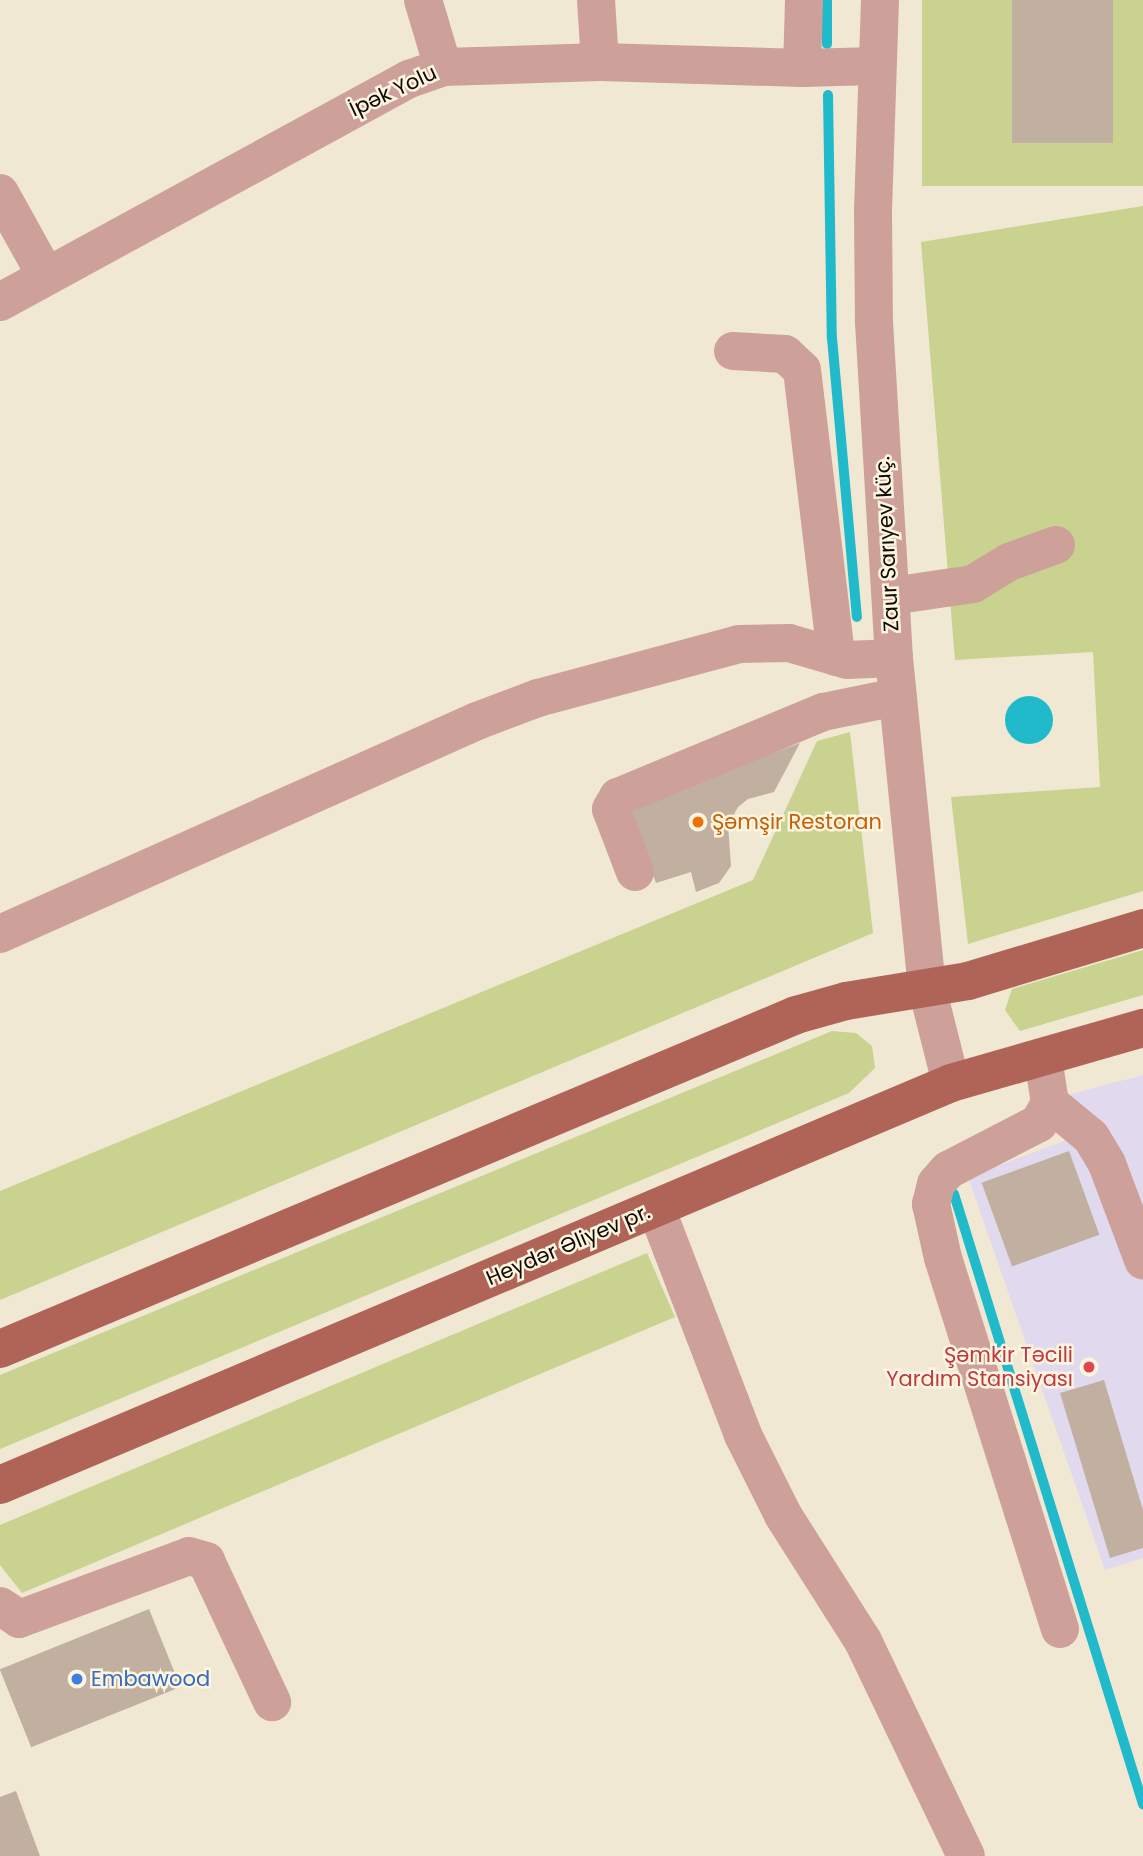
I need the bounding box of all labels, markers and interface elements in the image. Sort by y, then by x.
street label: İpək Yolu [345,60,441,122]
street label: Zaur Sarıyev küç. [870,456,904,632]
place label: Şəmşir Restoran [712,809,882,835]
marker: Şəmşir Restoran [690,814,706,830]
street label: Heydər Əliyev pr. [482,1199,654,1291]
place label: Şəmkir Təcili Yardım Stansiyası [886,1342,1073,1392]
marker: Şəmkir Təcili Yardım Stansiyası [1079,1357,1099,1377]
place label: Embawood [91,1666,210,1692]
marker: Embawood [69,1671,85,1687]

